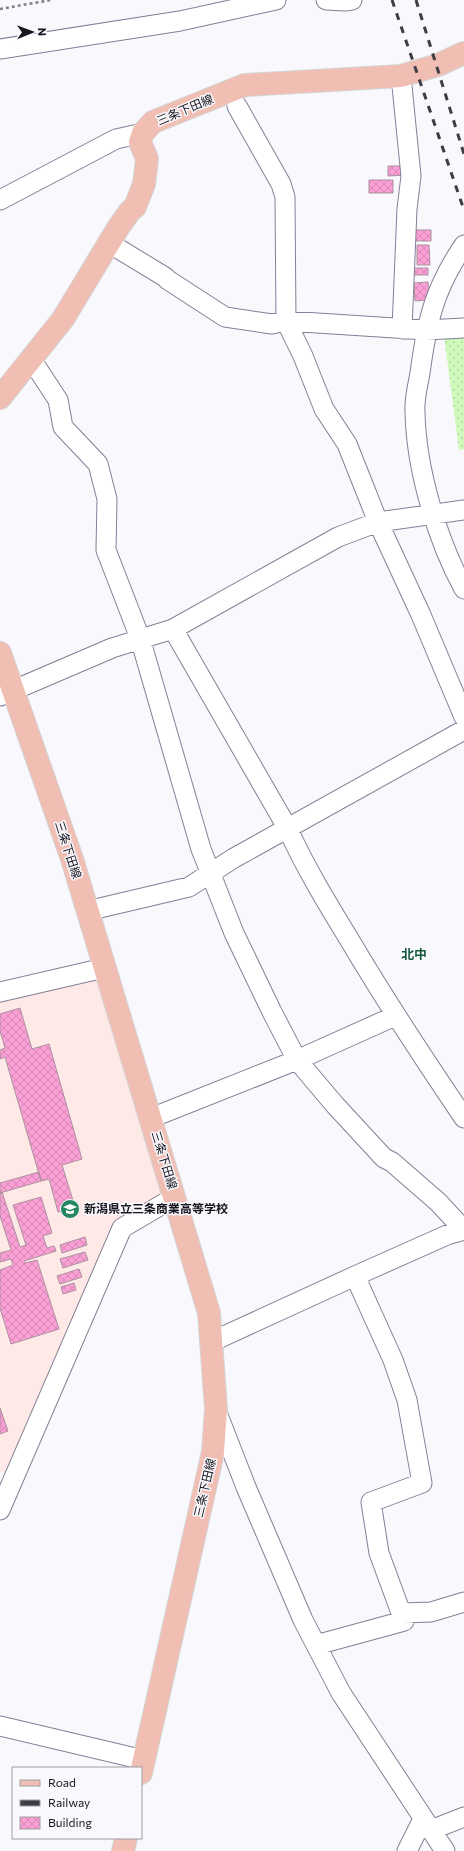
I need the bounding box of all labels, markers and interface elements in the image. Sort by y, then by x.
north arrow [12,12,52,52]
text: N [36,28,49,36]
street label: 三条下田線 [154,91,215,127]
street label: 三条下田線 [53,819,85,880]
district label: 北中 [401,946,427,962]
street label: 三条下田線 [149,1129,180,1190]
school or university icon: 新潟県立三条商業高等学校 [59,1198,81,1220]
place label: 新潟県立三条商業高等学校 [84,1201,228,1215]
street label: 三条下田線 [190,1457,218,1519]
legend [12,1767,142,1839]
text: Road [48,1775,76,1789]
text: Railway [48,1795,90,1809]
text: Building [48,1815,92,1829]

